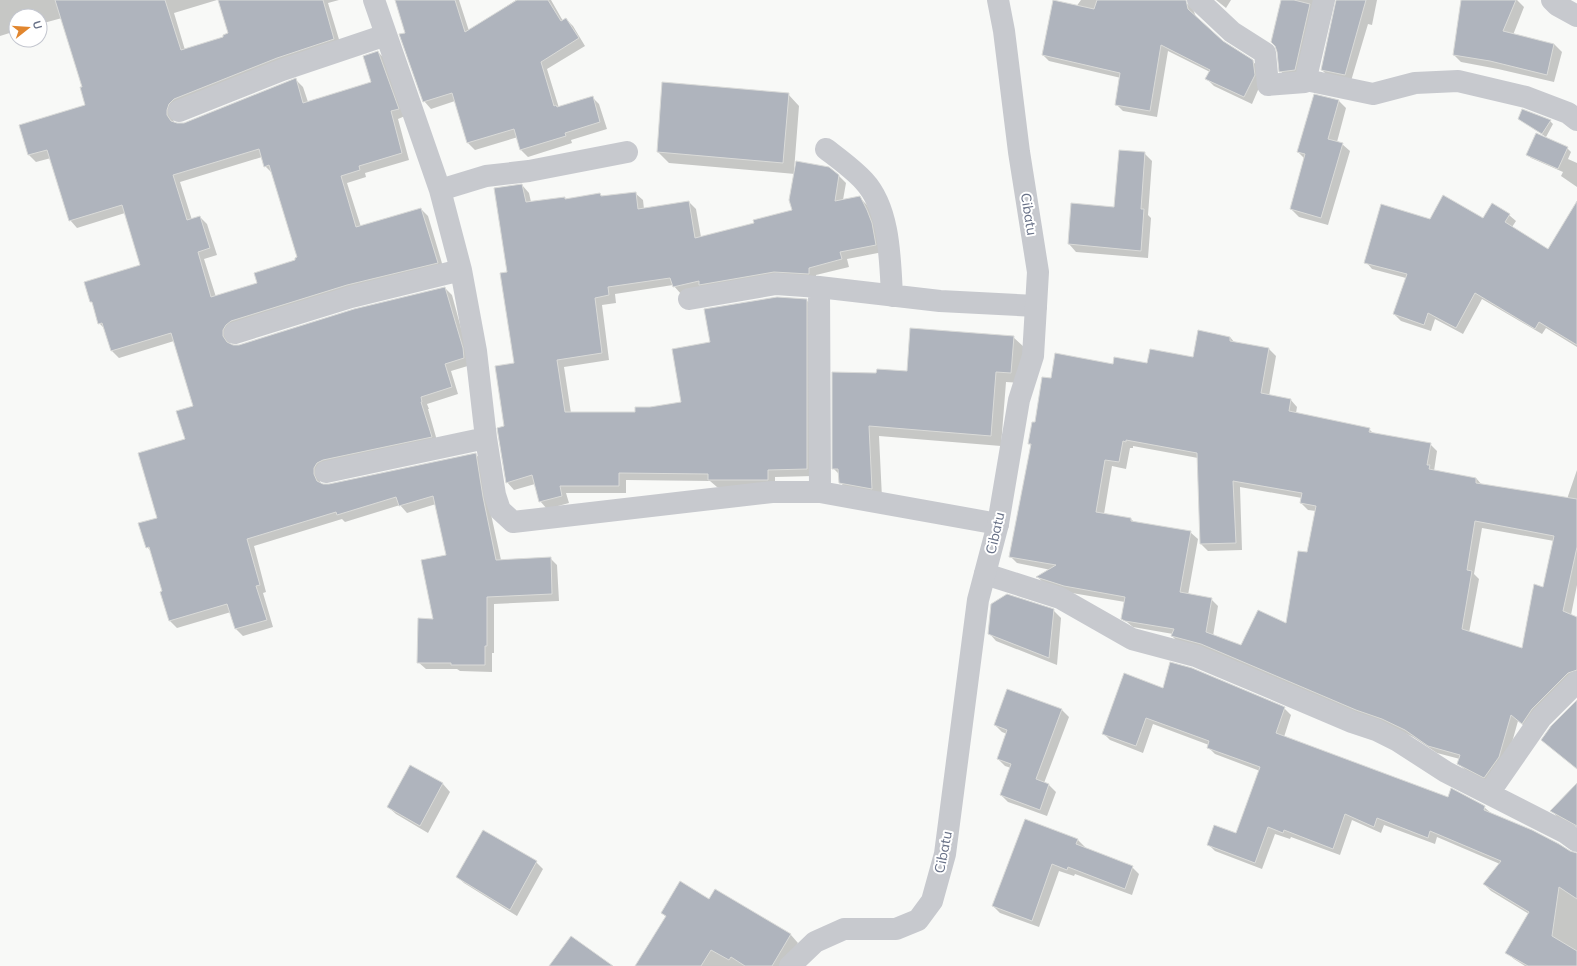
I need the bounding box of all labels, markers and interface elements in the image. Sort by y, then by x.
north arrow [8,8,48,48]
text: U [30,19,45,31]
street label: Cibatu [1017,192,1041,236]
street label: Cibatu [981,510,1009,556]
street label: Cibatu [930,829,956,875]

